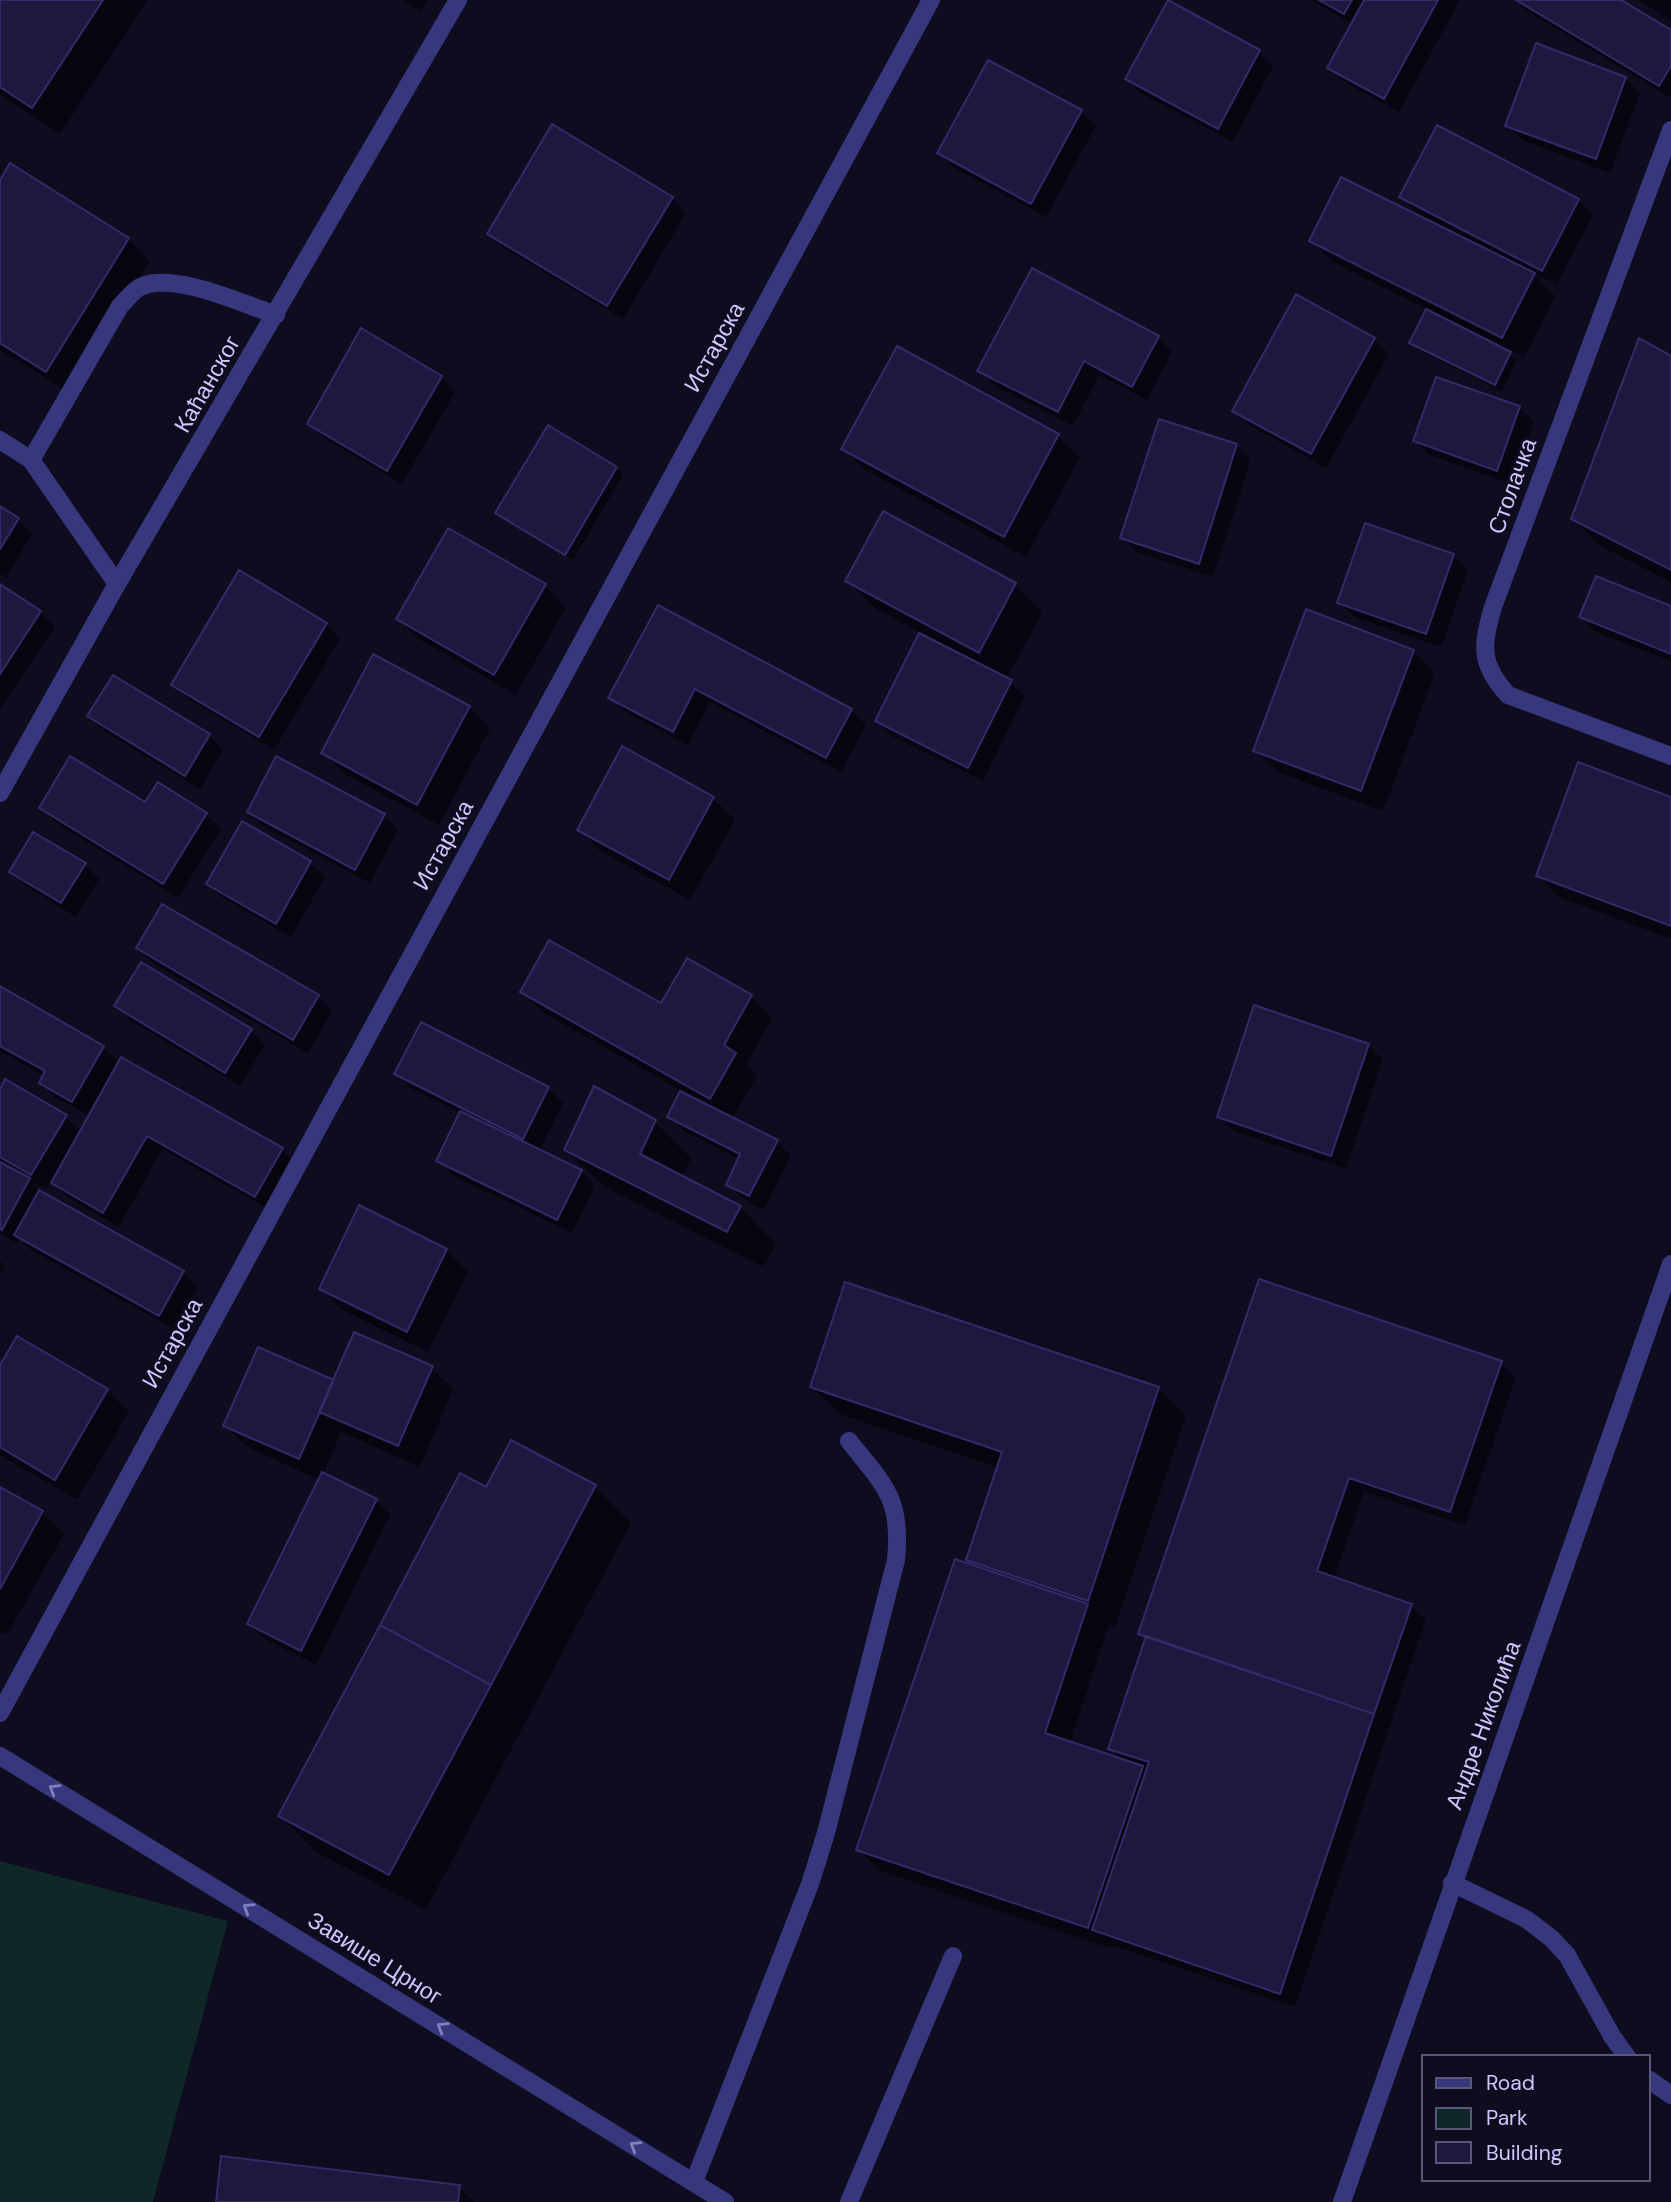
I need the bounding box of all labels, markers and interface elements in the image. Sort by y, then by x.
street label: Истарска [677,296,751,397]
street label: Каћанског [167,330,247,438]
street label: Столачка [1481,434,1543,538]
street label: Истарска [406,794,480,895]
street label: Истарска [135,1292,209,1393]
street label: Андре Николића [1439,1636,1527,1813]
one-way arrow [48,1785,61,1798]
one-way arrow [242,1904,255,1917]
street label: Завише Црног [302,1905,448,2011]
one-way arrow [436,2023,449,2036]
legend [1422,2055,1650,2181]
text: Road [1486,2069,1535,2097]
text: Park [1486,2104,1528,2132]
text: Building [1486,2139,1563,2167]
one-way arrow [630,2142,643,2155]

